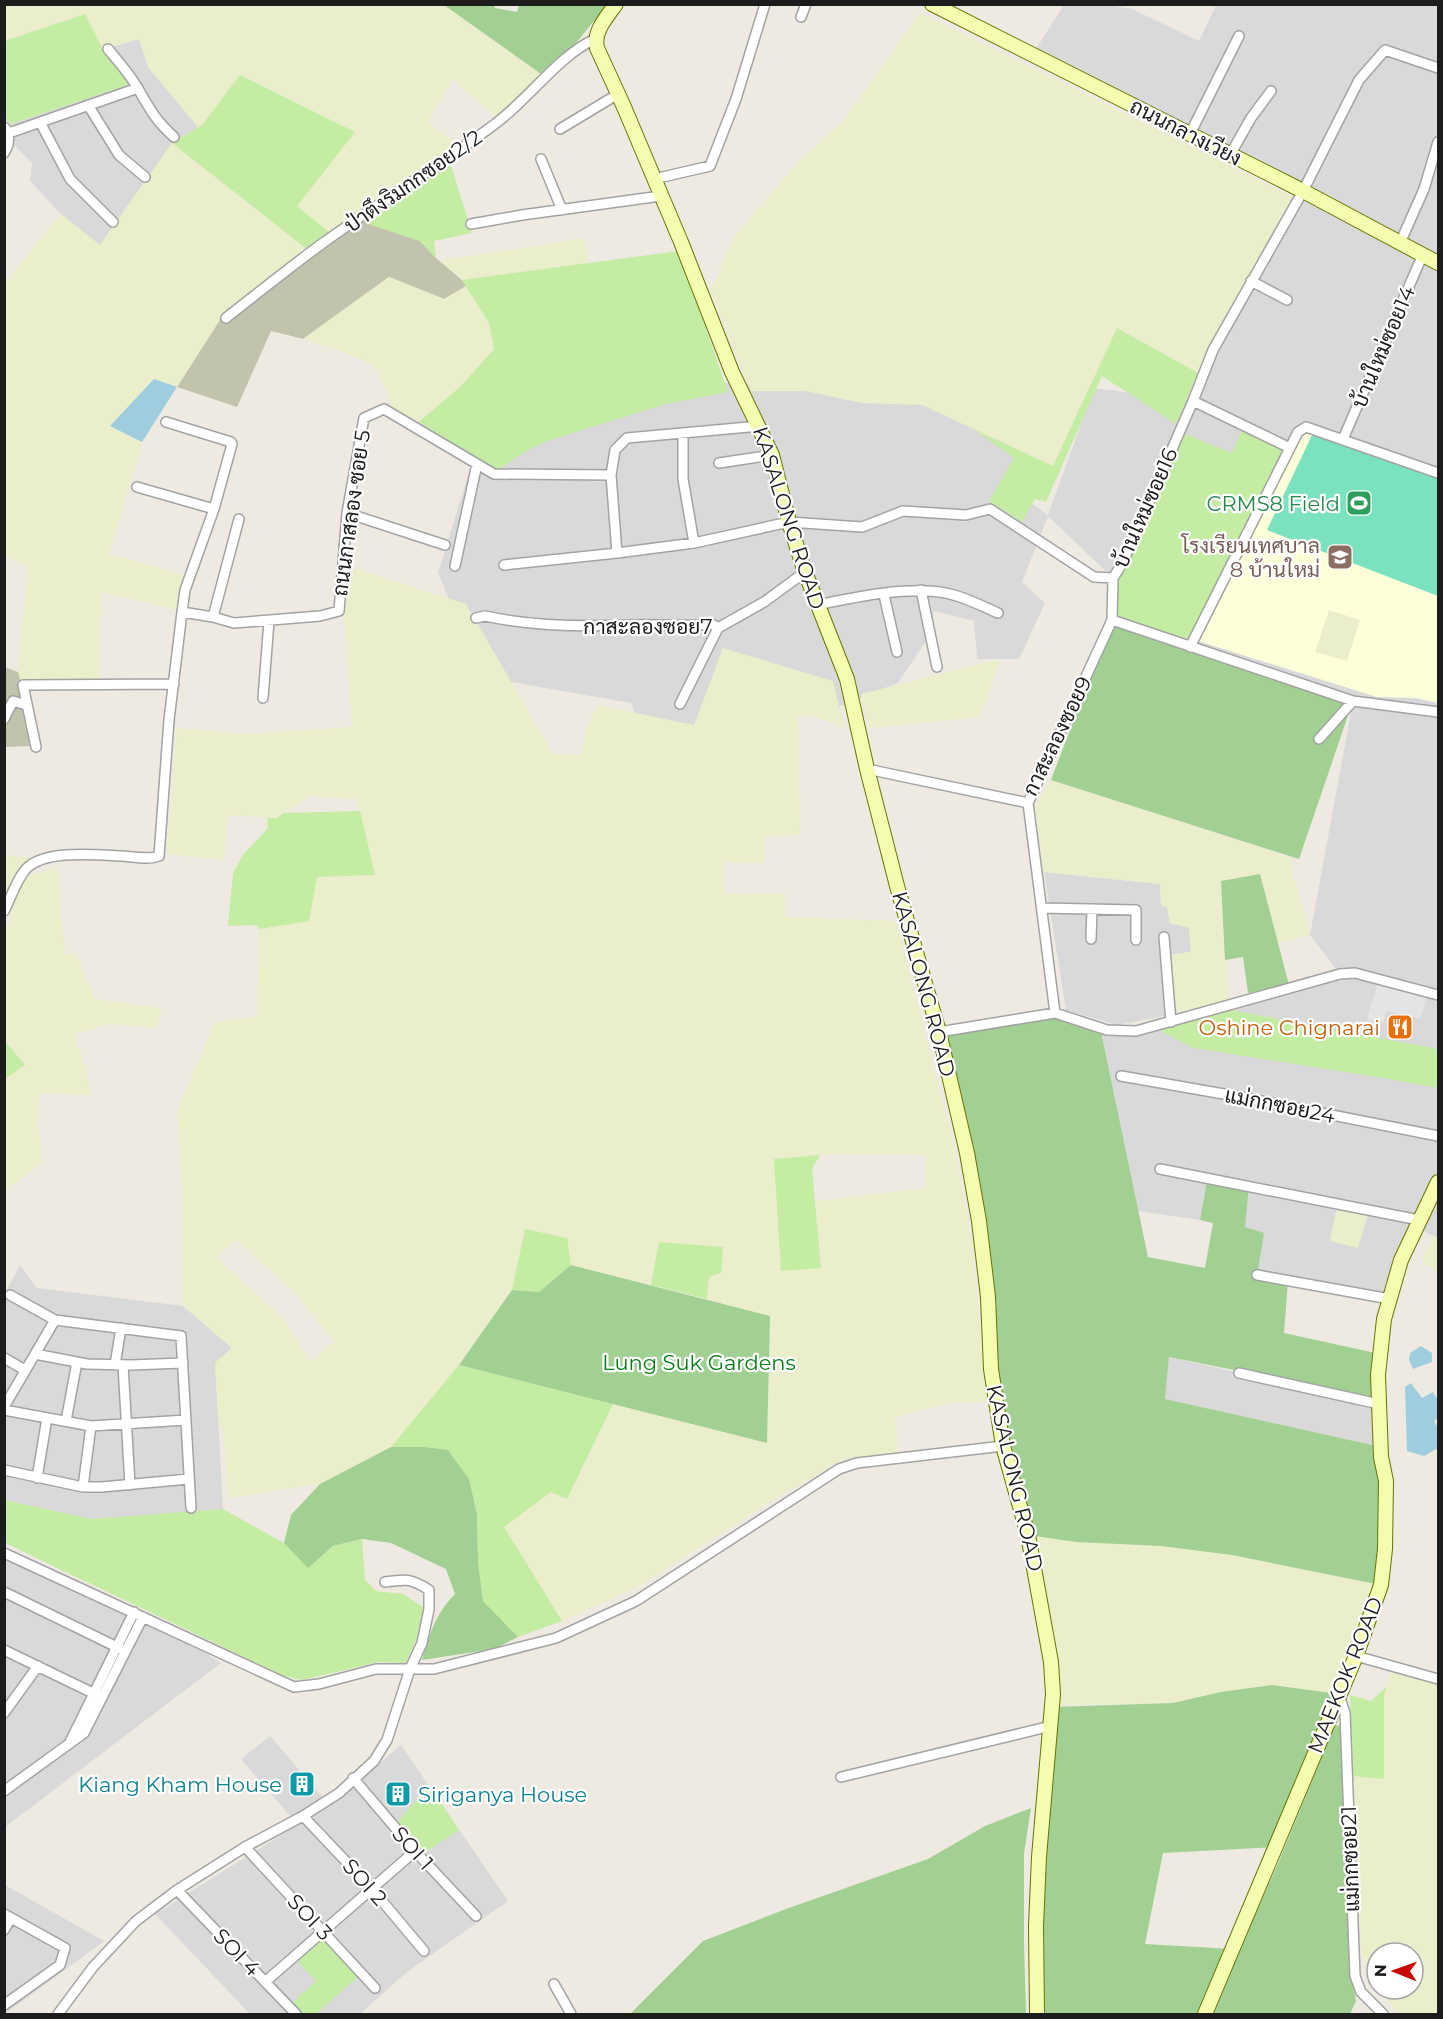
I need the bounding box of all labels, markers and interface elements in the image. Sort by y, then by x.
street label: ถนนกลางเวียง [1126,93,1246,171]
street label: ป่าตึงริมกกซอย2/2 [340,124,487,238]
street label: บ้านใหม่ซอย14 [1346,282,1420,412]
street label: KASALONG ROAD [748,423,830,613]
street label: ถนนกาสลอง ซอย 5 [327,428,375,598]
street label: บ้านใหม่ซอย16 [1107,444,1183,572]
sports icon: CRMS8 Field [1344,488,1374,518]
place label: CRMS8 Field [1207,491,1340,516]
place label: โรงเรียนเทศบาล 8 บ้านใหม่ [1180,533,1320,582]
school or university icon: โรงเรียนเทศบาล 8 บ้านใหม่ [1325,542,1355,572]
street label: กาสะลองซอย7 [583,614,713,639]
street label: กาสะลองซอย9 [1017,672,1097,800]
street label: KASALONG ROAD [887,889,961,1079]
restaurant icon: Oshine Chignarai [1385,1012,1415,1042]
place label: Oshine Chignarai [1199,1015,1380,1040]
street label: แม่กกซอย24 [1223,1082,1337,1128]
park label: Lung Suk Gardens [602,1350,796,1375]
street label: KASALONG ROAD [981,1382,1049,1574]
street label: MAEKOK ROAD [1302,1593,1388,1757]
building icon: Kiang Kham House [287,1769,317,1799]
place label: Kiang Kham House [78,1772,282,1797]
building icon: Siriganya House [383,1779,413,1809]
place label: Siriganya House [418,1782,587,1807]
street label: แม่กกซอย21 [1336,1806,1364,1912]
street label: SOI 1 [387,1821,439,1875]
street label: SOI 2 [338,1853,393,1911]
street label: SOI 3 [282,1889,338,1945]
street label: SOI 4 [208,1923,266,1981]
north arrow [1365,1941,1425,2001]
text: N [1371,1964,1390,1977]

